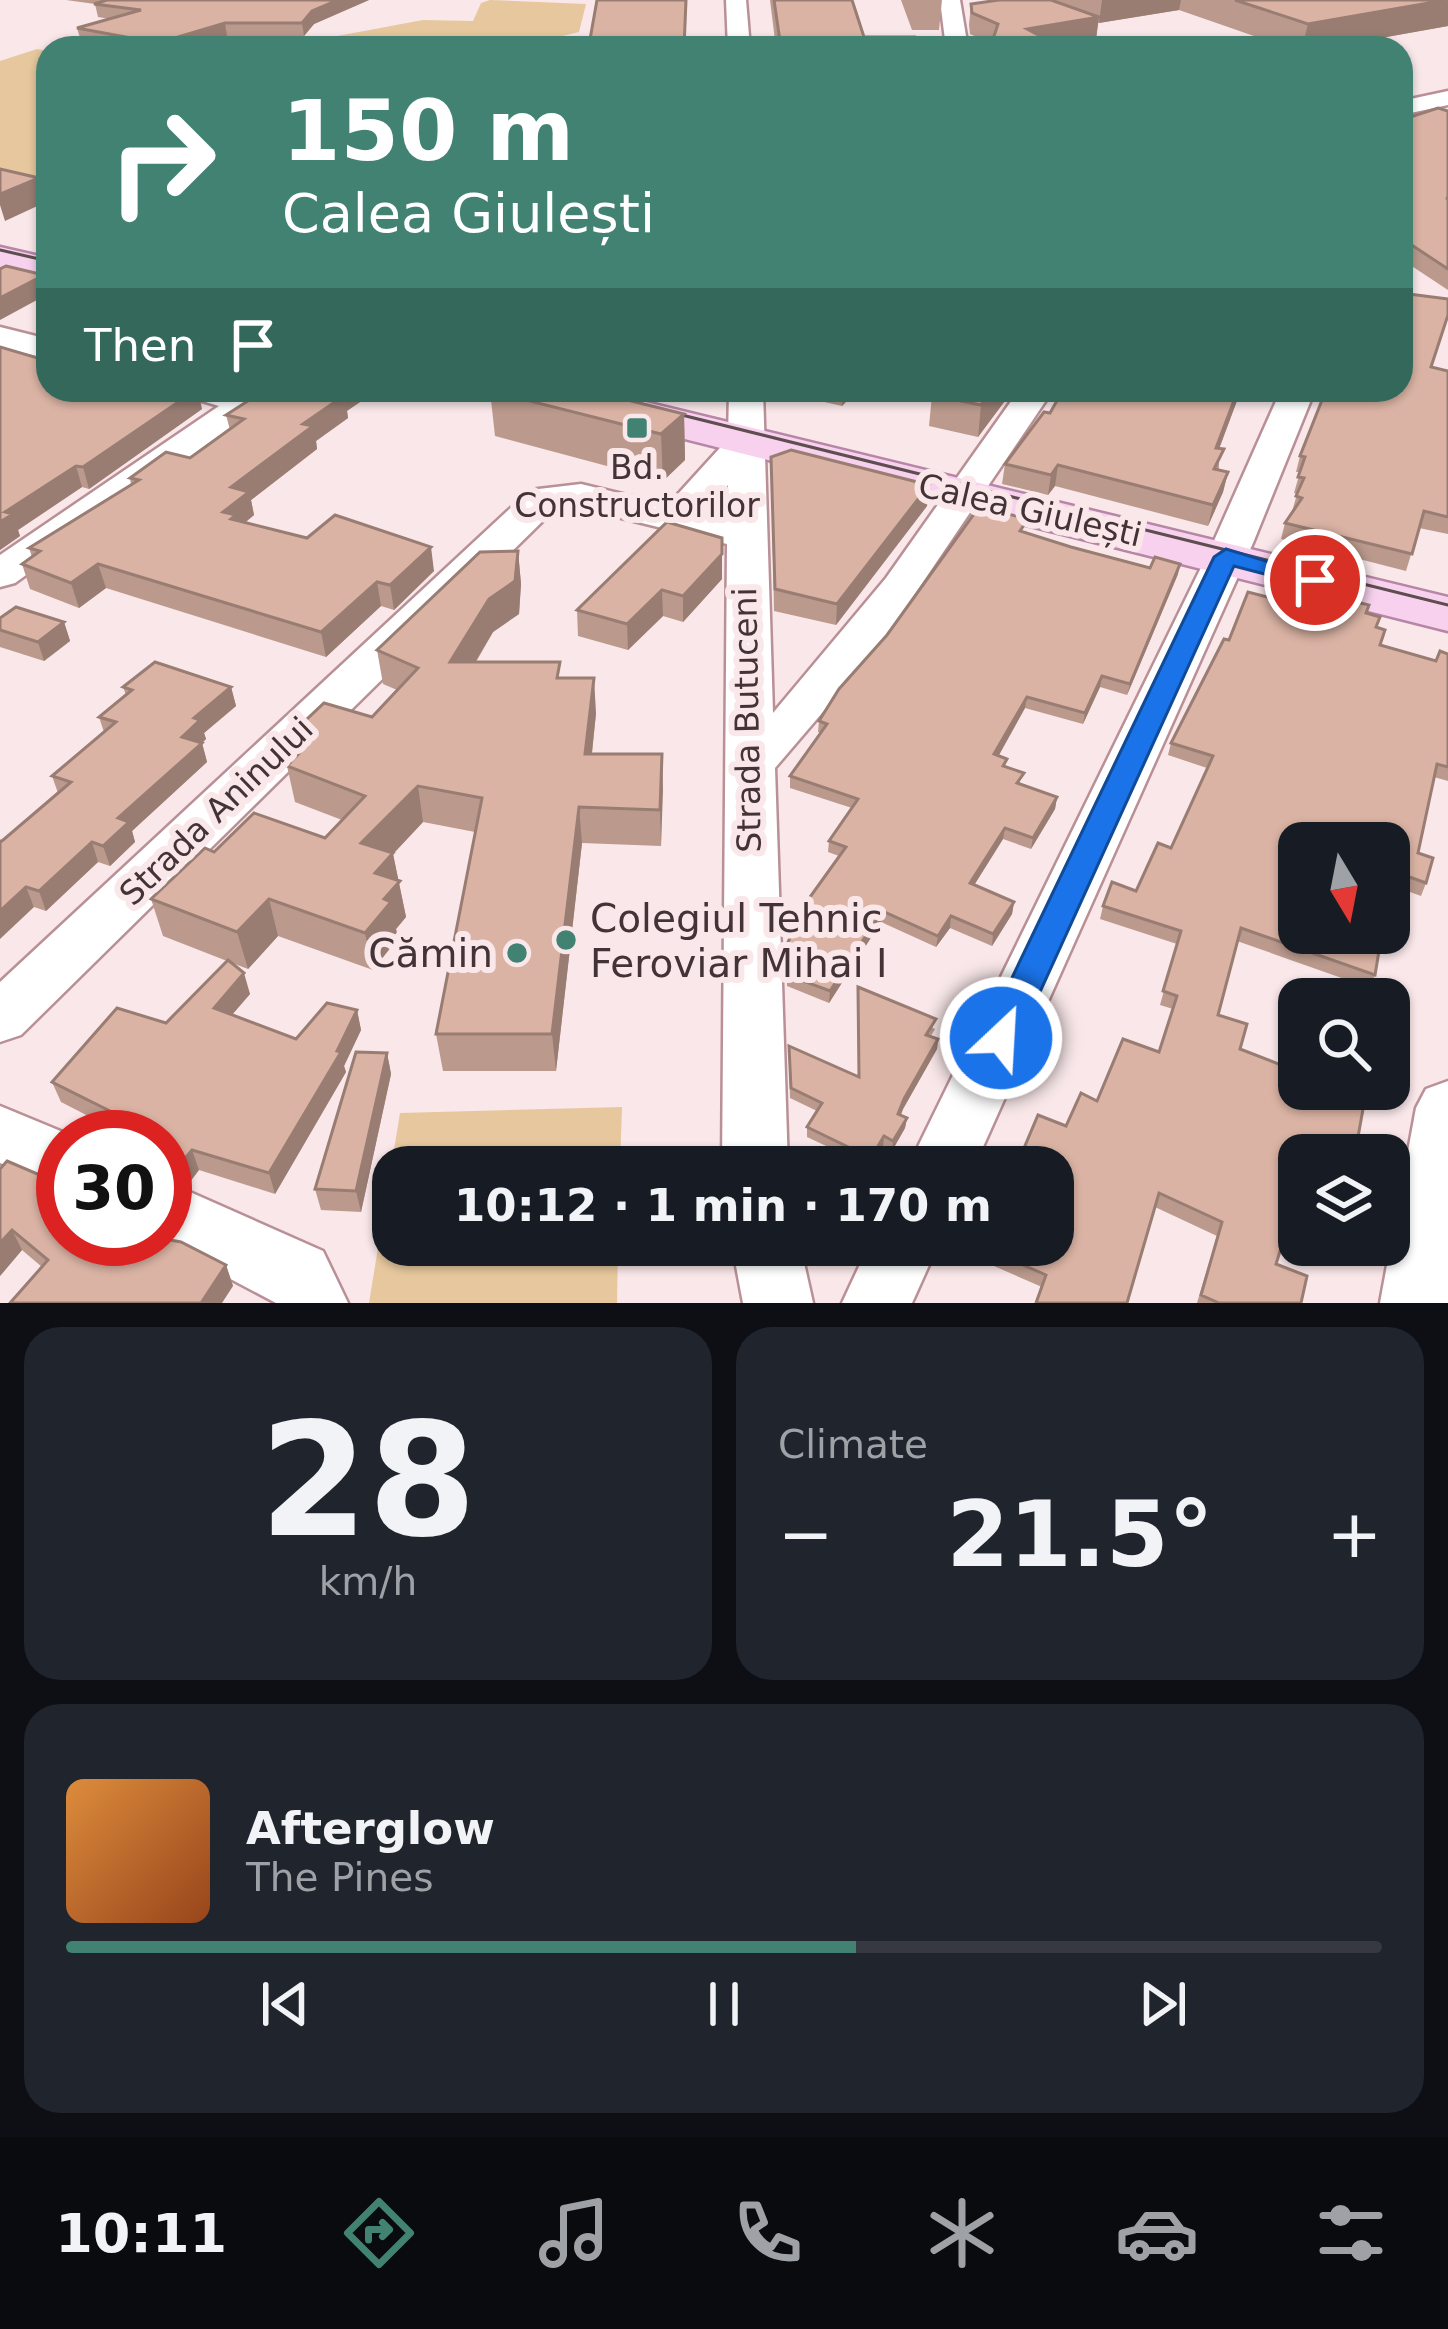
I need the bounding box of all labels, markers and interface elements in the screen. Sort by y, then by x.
text: 150 m [282,82,574,180]
icon: right [84,84,240,240]
text: Calea Giulești [282,182,655,245]
icon: arrive [220,312,286,378]
text: Then [84,319,196,372]
marker: Bd. Constructorilor [624,415,650,441]
place label: Bd. Constructorilor [514,448,760,525]
street label: Calea Giulești [915,465,1145,555]
pin [1264,529,1366,631]
icon: arrive [1282,547,1348,613]
street label: Strada Butuceni [725,587,769,853]
street label: Strada Aninului [111,709,321,913]
north arrow [1278,822,1410,954]
map controls [1278,822,1410,1266]
place label: Colegiul Tehnic Feroviar Mihai I [590,896,887,986]
marker: Colegiul Tehnic Feroviar Mihai I [553,927,579,953]
place label: Cămin [368,931,493,976]
marker: Cămin [504,940,530,966]
position arrow [938,975,1064,1101]
button: search [1278,978,1410,1110]
speed limit sign: 30 [36,1110,192,1266]
button: layers [1278,1134,1410,1266]
text: 10:12 · 1 min · 170 m [454,1179,992,1232]
text: 28 [259,1390,477,1572]
text: Climate [778,1422,928,1467]
text: 21.5° [946,1482,1214,1587]
text: − [778,1496,833,1573]
text: + [1327,1496,1382,1573]
text: km/h [319,1559,417,1604]
text: Afterglow [246,1802,495,1855]
text: The Pines [246,1855,433,1900]
icon: previous [252,1971,318,2037]
icon: pause [691,1971,757,2037]
icon: next [1130,1971,1196,2037]
icon: directions [337,2191,421,2275]
icon: music [532,2191,616,2275]
icon: phone [726,2191,810,2275]
icon: climate [920,2191,1004,2275]
icon: car [1115,2191,1199,2275]
icon: filters [1309,2191,1393,2275]
text: 10:11 [55,2202,227,2265]

